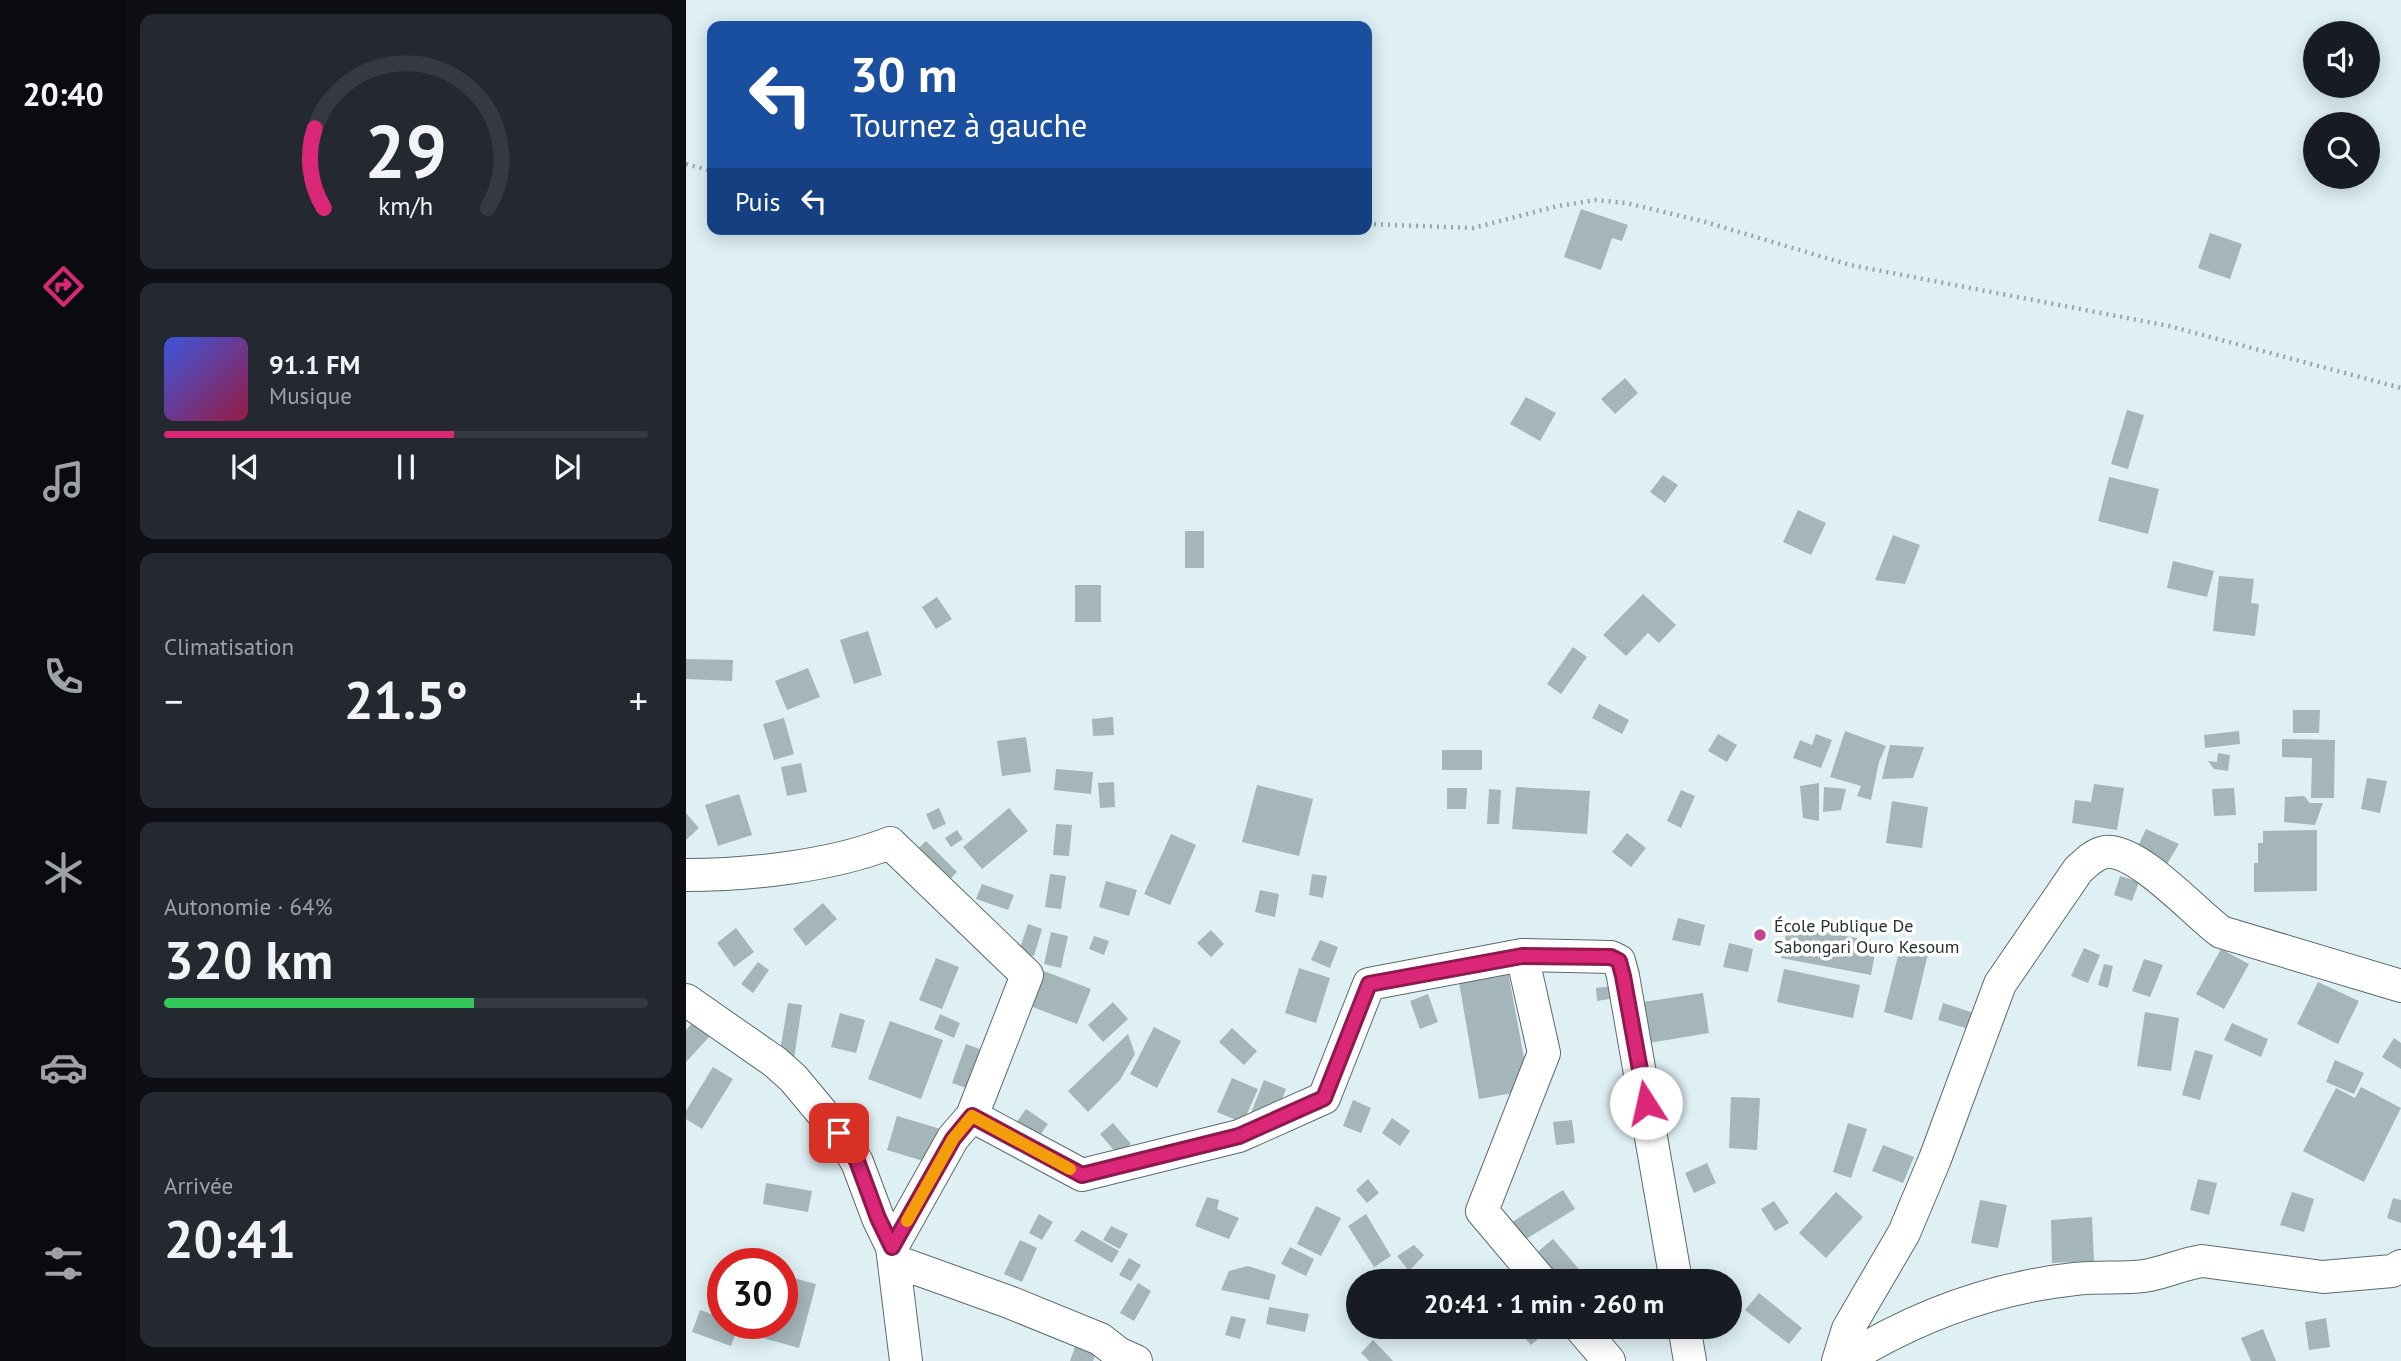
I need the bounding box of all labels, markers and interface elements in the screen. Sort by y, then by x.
map controls [2303,21,2380,189]
button: sound [2303,21,2380,98]
text: 30 m [850,42,957,106]
icon: left [735,49,826,140]
text: 20:40 [22,73,104,115]
text: 29 [365,104,447,198]
text: Tournez à gauche [850,104,1087,146]
button: search [2303,112,2380,189]
icon: left [795,182,833,220]
text: Puis [735,185,781,218]
text: km/h [379,190,433,222]
icon: directions [39,262,88,311]
text: 91.1 FM [269,348,360,381]
text: Musique [269,381,352,410]
icon: previous [226,448,264,486]
icon: pause [387,448,425,486]
icon: next [548,448,586,486]
icon: music [39,457,88,506]
text: Climatisation [164,632,294,661]
icon: phone [39,652,88,701]
text: 21.5° [344,666,468,733]
text: − [164,676,183,725]
text: + [629,676,648,725]
icon: climate [39,848,88,897]
text: Autonomie · 64% [164,892,332,921]
place label: École Publique De Sabongari Ouro Kesoum [1774,914,1959,958]
text: 320 km [164,926,333,993]
marker: École Publique De Sabongari Ouro Kesoum [1752,927,1768,943]
icon: car [39,1043,88,1092]
position arrow [1609,1066,1683,1140]
pin [809,1103,869,1163]
icon: arrive [820,1114,858,1152]
text: Arrivée [164,1171,233,1200]
text: 20:41 [164,1205,296,1272]
icon: filters [39,1239,88,1288]
speed limit sign: 30 [707,1248,798,1339]
text: 20:41 · 1 min · 260 m [1424,1287,1664,1320]

